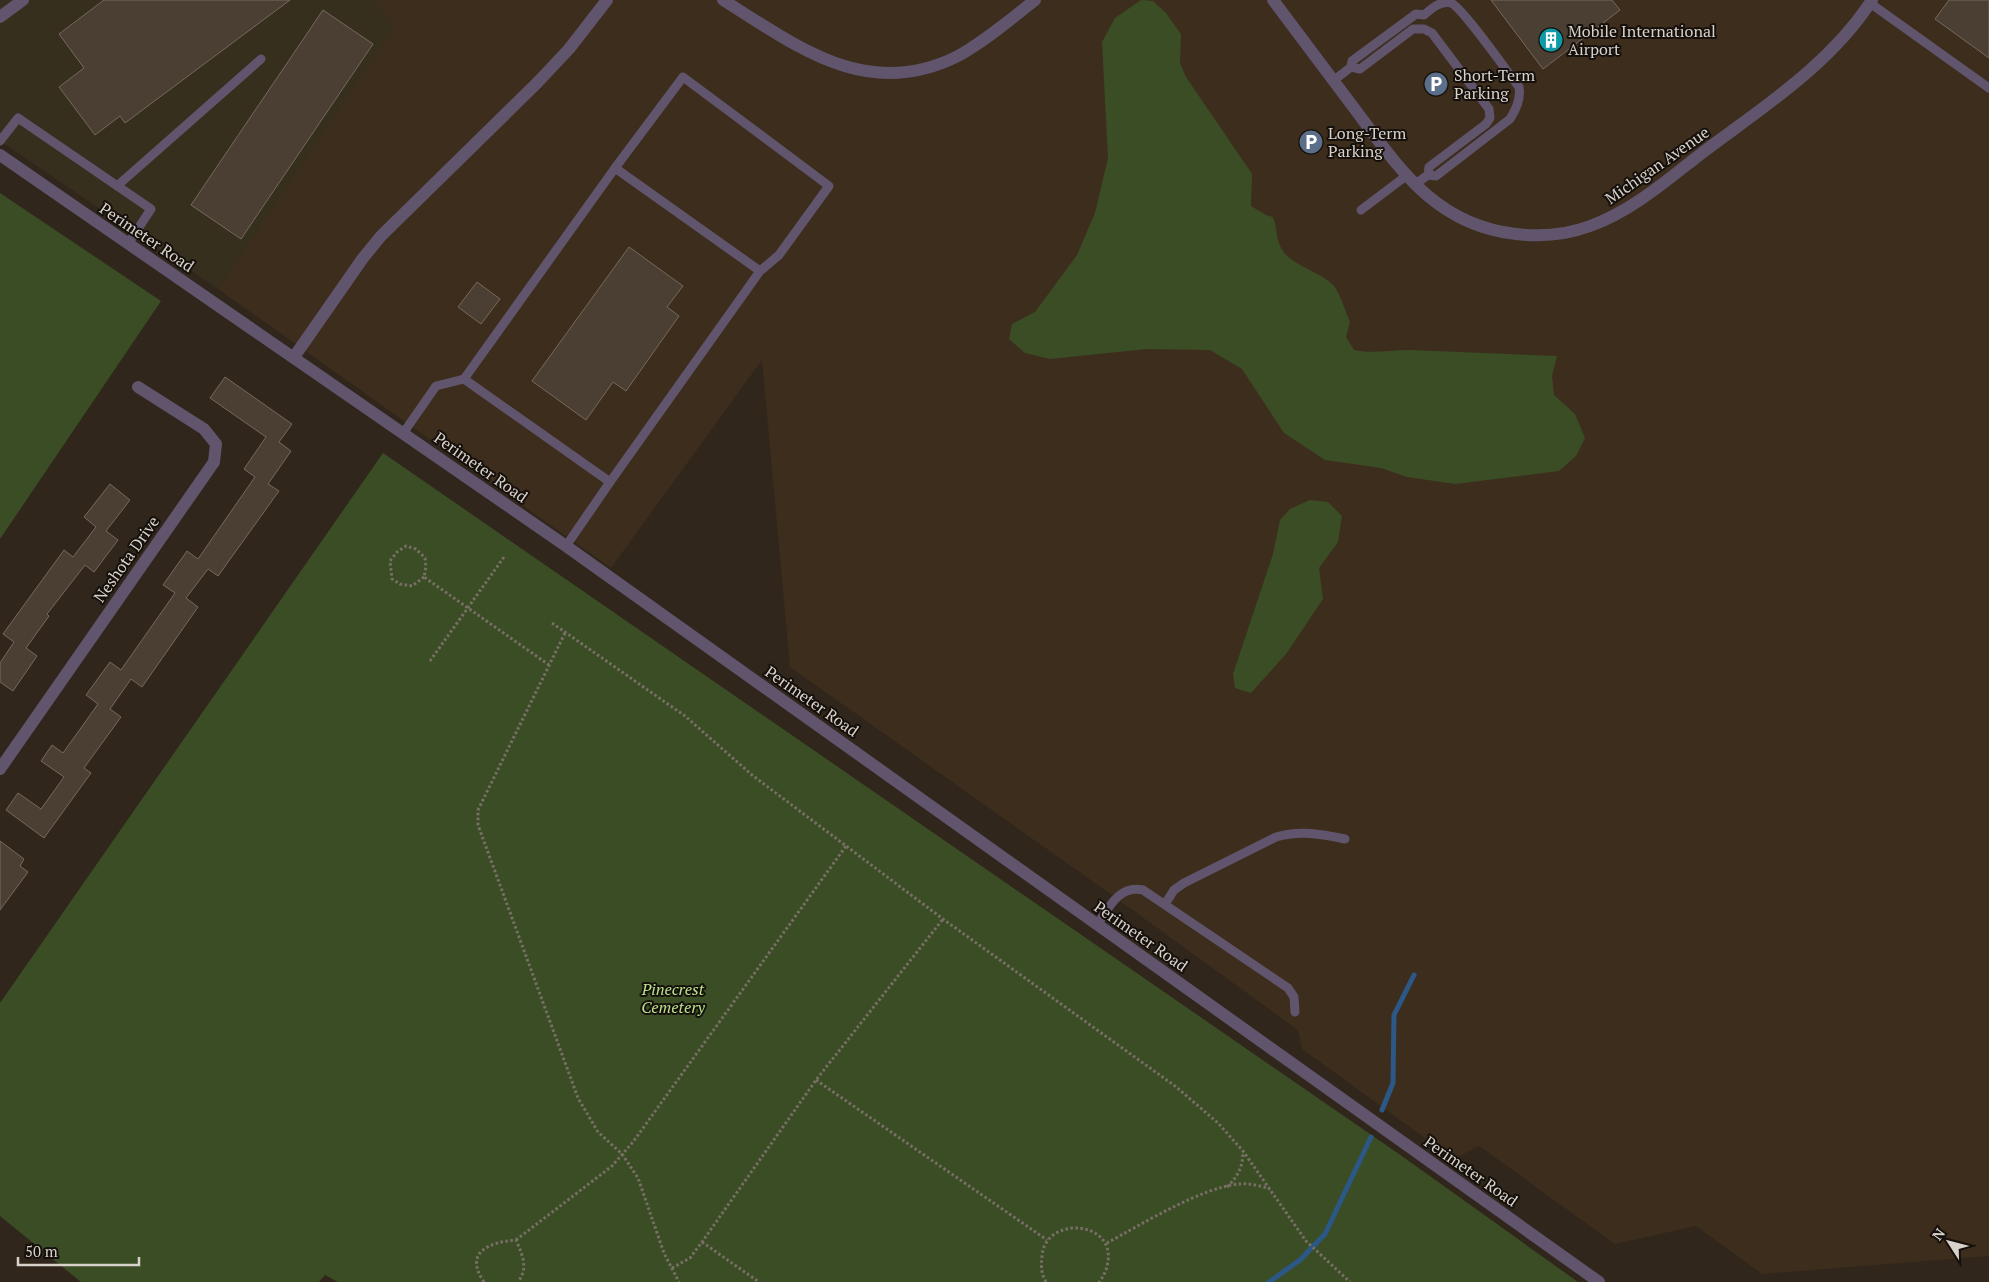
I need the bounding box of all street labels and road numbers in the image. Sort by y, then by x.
street label: Michigan Avenue [1601,121,1713,209]
street label: Perimeter Road [95,197,199,277]
street label: Perimeter Road [430,427,532,508]
street label: Neshota Drive [88,511,164,607]
street label: Perimeter Road [761,661,863,742]
street label: Perimeter Road [1090,896,1192,977]
street label: Perimeter Road [1420,1131,1522,1212]

